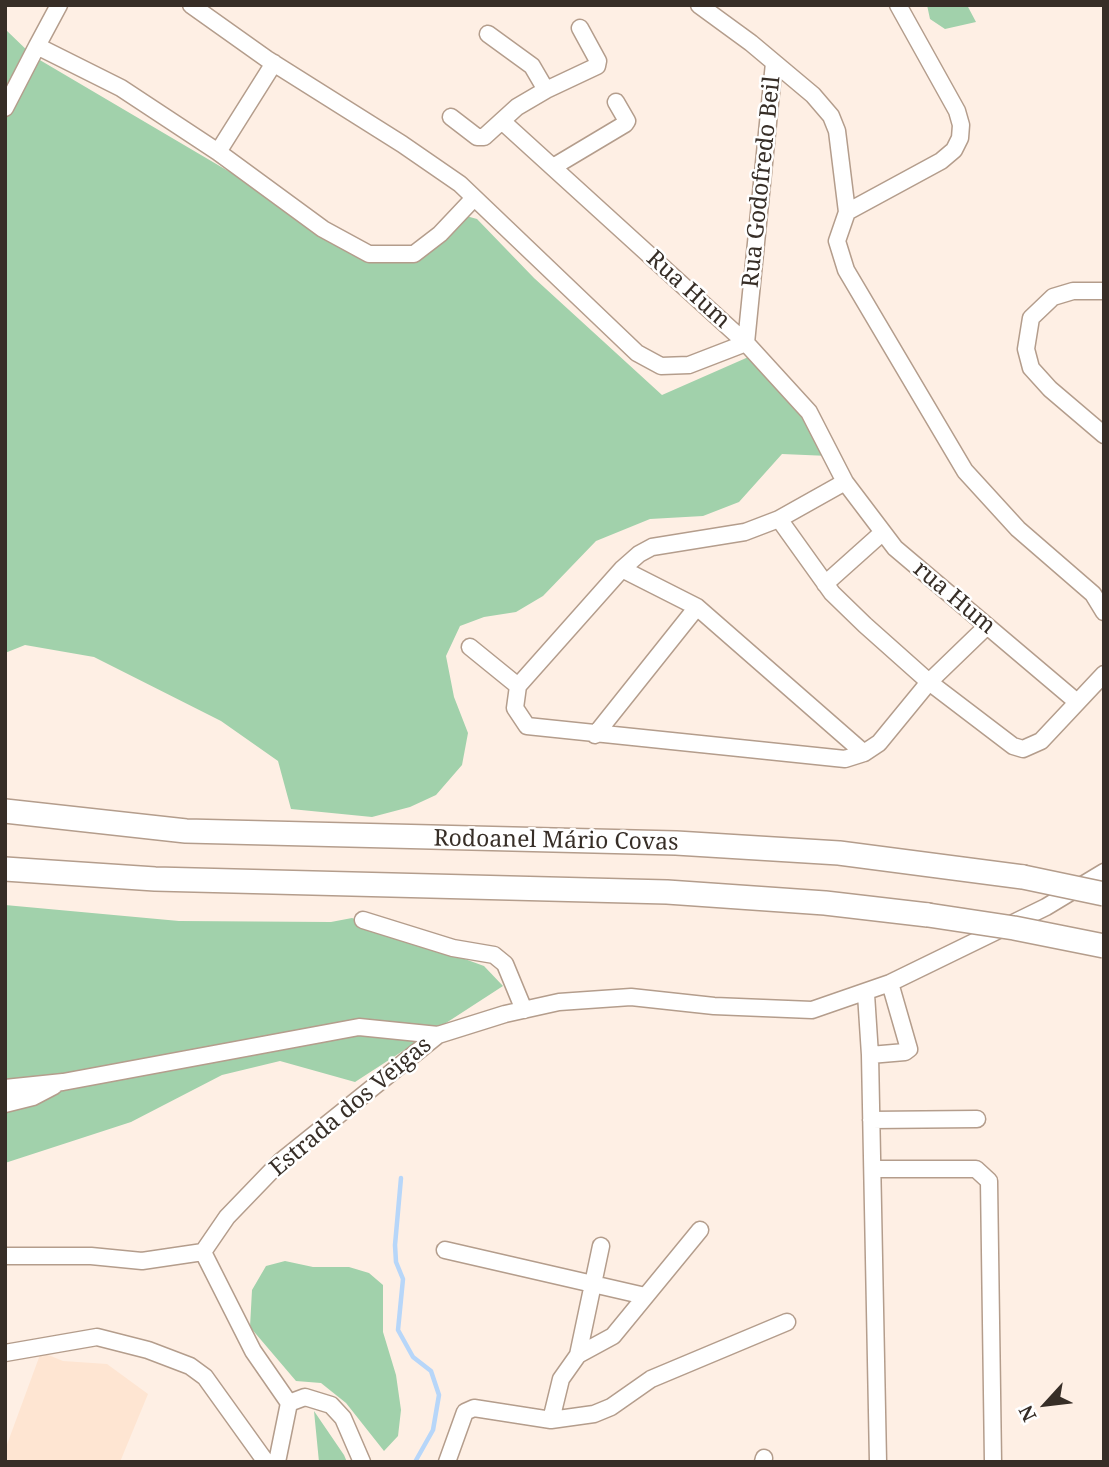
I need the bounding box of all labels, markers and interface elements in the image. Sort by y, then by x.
street label: Rua Godofredo Beil [737,75,787,289]
street label: Rua Hum [640,245,736,335]
street label: rua Hum [907,556,1001,640]
street label: Rodoanel Mário Covas [433,825,679,857]
street label: Estrada dos Veigas [265,1031,437,1183]
north arrow [1011,1369,1081,1439]
text: N [1012,1401,1042,1426]

